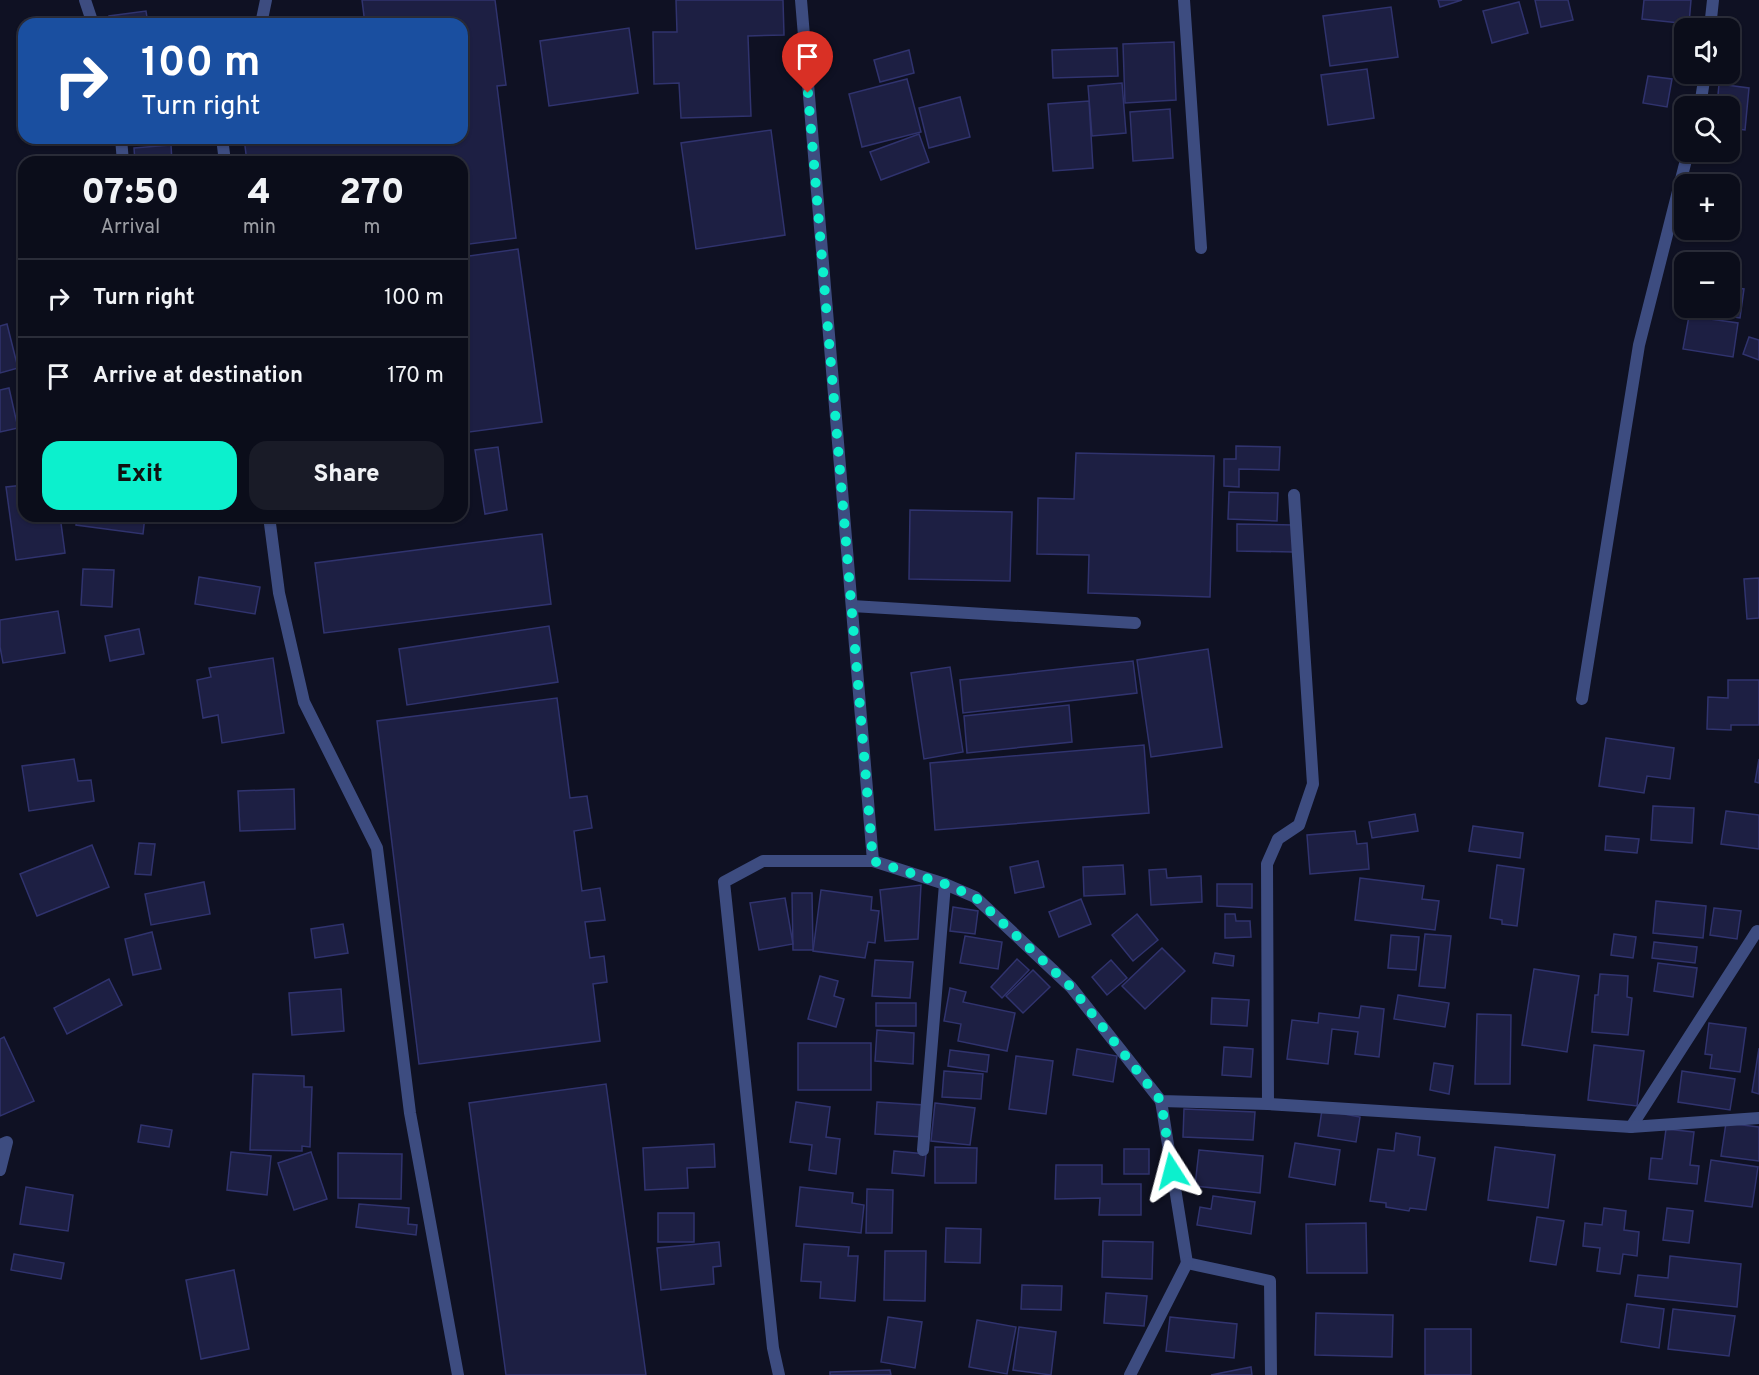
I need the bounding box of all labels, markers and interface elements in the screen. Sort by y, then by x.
map controls [1674,18,1740,318]
button: sound [1674,18,1740,84]
pin [782,31,833,93]
text: 100 m [141,38,260,91]
icon: arrive [791,40,824,73]
icon: right [42,42,120,120]
text: Turn right [141,90,260,124]
button: search [1674,96,1740,162]
text: 07:50 [81,171,179,217]
text: 4 [248,171,271,217]
text: 270 [339,171,405,217]
button: + [1674,174,1740,240]
text: Arrival [101,215,160,241]
text: min [243,215,276,241]
text: m [363,215,380,241]
button: − [1674,252,1740,318]
icon: right [42,282,75,315]
text: Turn right [93,285,195,312]
text: 100 m [384,285,444,312]
icon: arrive [42,360,75,393]
text: Arrive at destination [93,363,303,390]
text: 170 m [387,363,444,390]
button: Exit [42,441,237,510]
button: Share [249,441,444,510]
position arrow [1140,1139,1204,1203]

